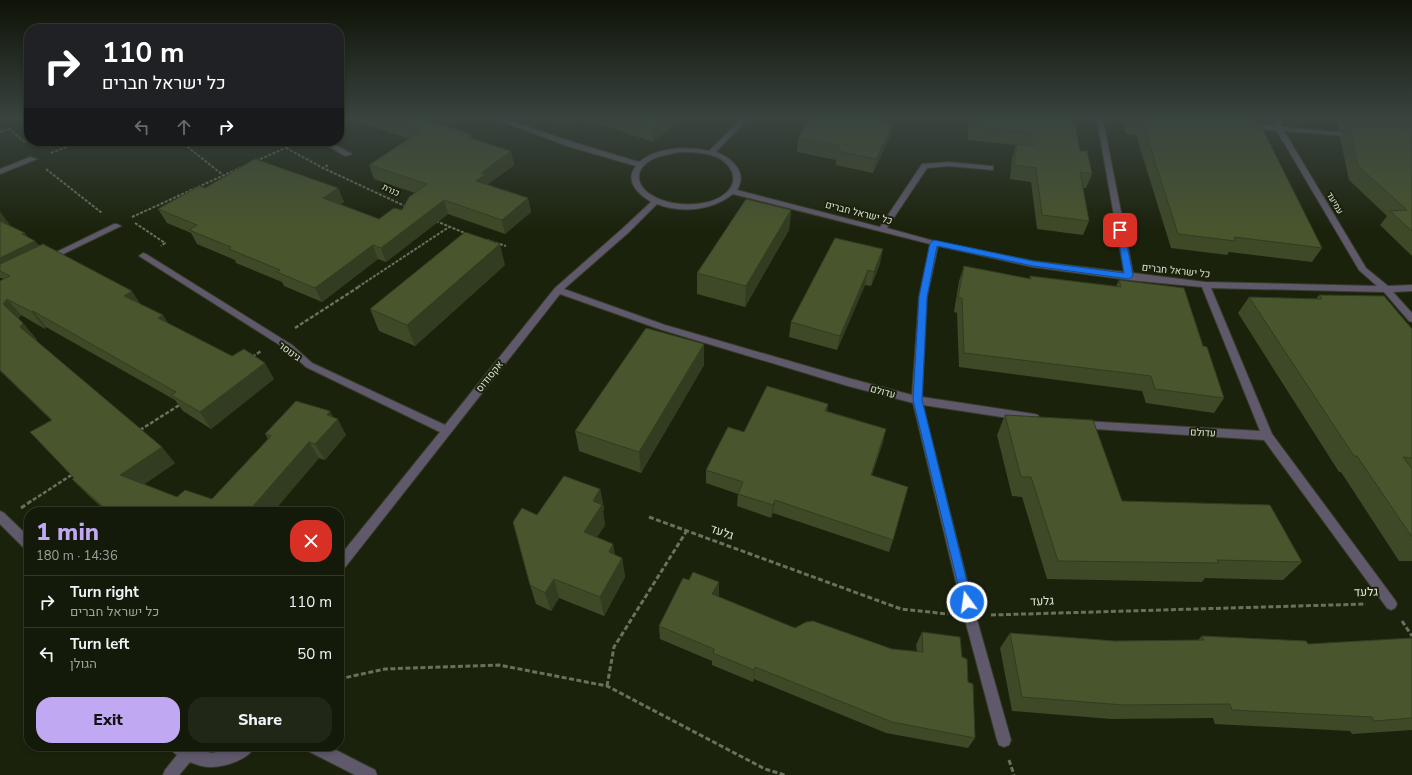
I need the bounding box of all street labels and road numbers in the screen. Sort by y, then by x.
street label: כנרת [380,181,402,199]
street label: עמיעד [1324,190,1346,216]
street label: כל ישראל חברים [824,198,894,228]
street label: כל ישראל חברים [1141,260,1211,282]
street label: גינוסר [275,339,304,365]
street label: אקסודוס [473,358,507,395]
street label: עדולם [869,382,897,402]
street label: עדולם [1190,425,1216,441]
street label: גלעד [708,520,736,544]
street label: גלעד [1354,584,1378,600]
street label: גלעד [1030,593,1055,609]

